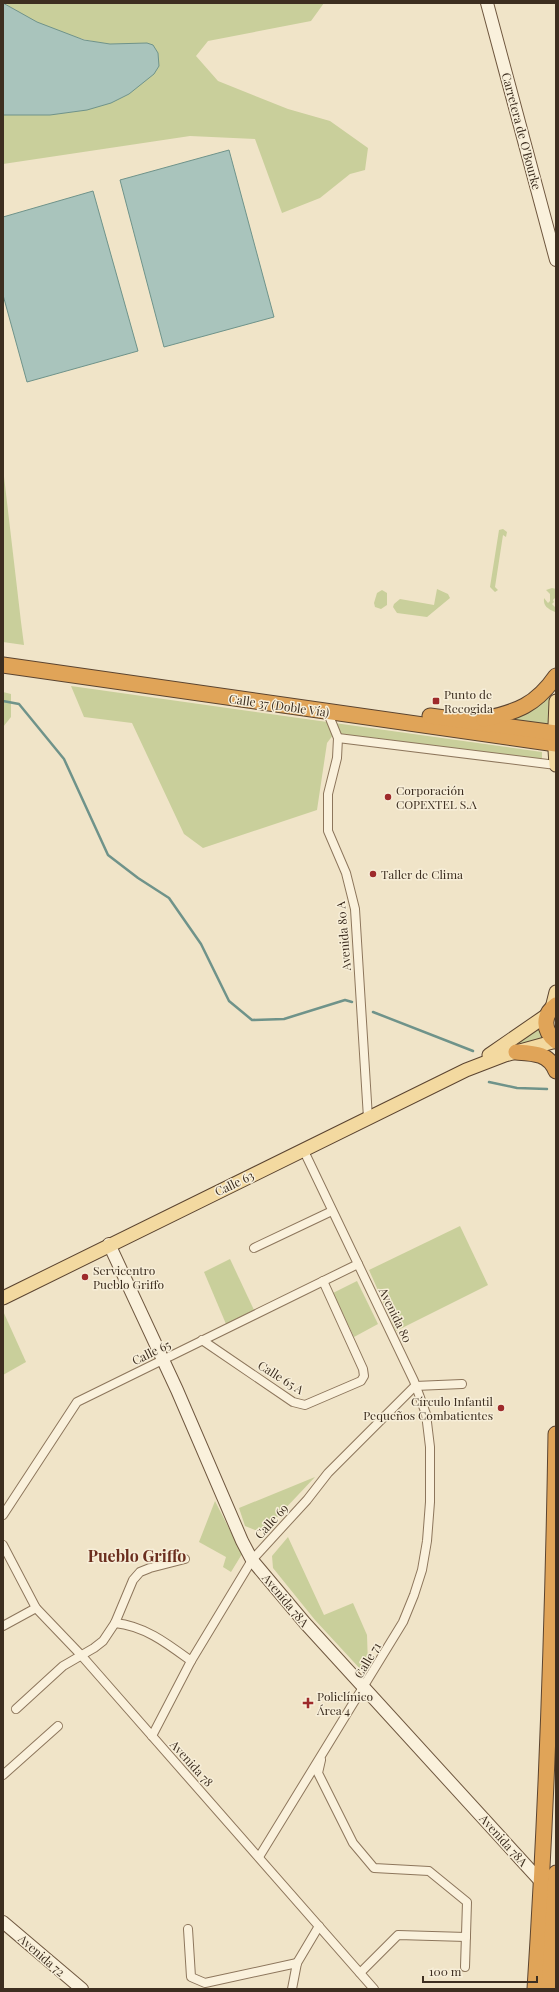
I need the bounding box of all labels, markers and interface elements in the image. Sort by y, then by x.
street label: Carretera de O'Bourke [499,71,545,191]
place label: Punto de Recogida [444,686,493,716]
street label: Calle 37 (Doble Vía) [228,690,330,720]
marker: Punto de Recogida [431,696,441,706]
place label: Corporación COPEXTEL S.A [396,782,477,812]
marker: Corporación COPEXTEL S.A [383,792,393,802]
place label: Taller de Clima [381,866,463,882]
marker: Taller de Clima [368,869,378,879]
street label: Avenida 80 A [332,900,354,972]
street label: Calle 63 [212,1167,256,1199]
place label: Servicentro Pueblo Griffo [93,1262,165,1292]
marker: Servicentro Pueblo Griffo [80,1272,90,1282]
street label: Avenida 80 [375,1284,416,1345]
street label: Calle 65 [129,1336,173,1368]
street label: Calle 65 A [255,1357,307,1398]
place label: Círculo Infantil Pequeños Combatientes [363,1393,494,1423]
marker: Círculo Infantil Pequeños Combatientes [496,1403,506,1413]
street label: Calle 69 [251,1500,291,1542]
district label: Pueblo Griffo [88,1545,186,1566]
street label: Avenida 78A [258,1569,313,1630]
street label: Calle 71 [350,1639,384,1681]
place label: Policlínico Área 4 [316,1688,374,1718]
marker: Policlínico Área 4 [302,1697,314,1709]
street label: Avenida 78 [166,1736,217,1790]
street label: Avenida 78A [476,1810,532,1870]
street label: Avenida 72 [15,1930,69,1980]
scale bar [423,1958,537,1984]
text: 100 m [429,1963,462,1979]

